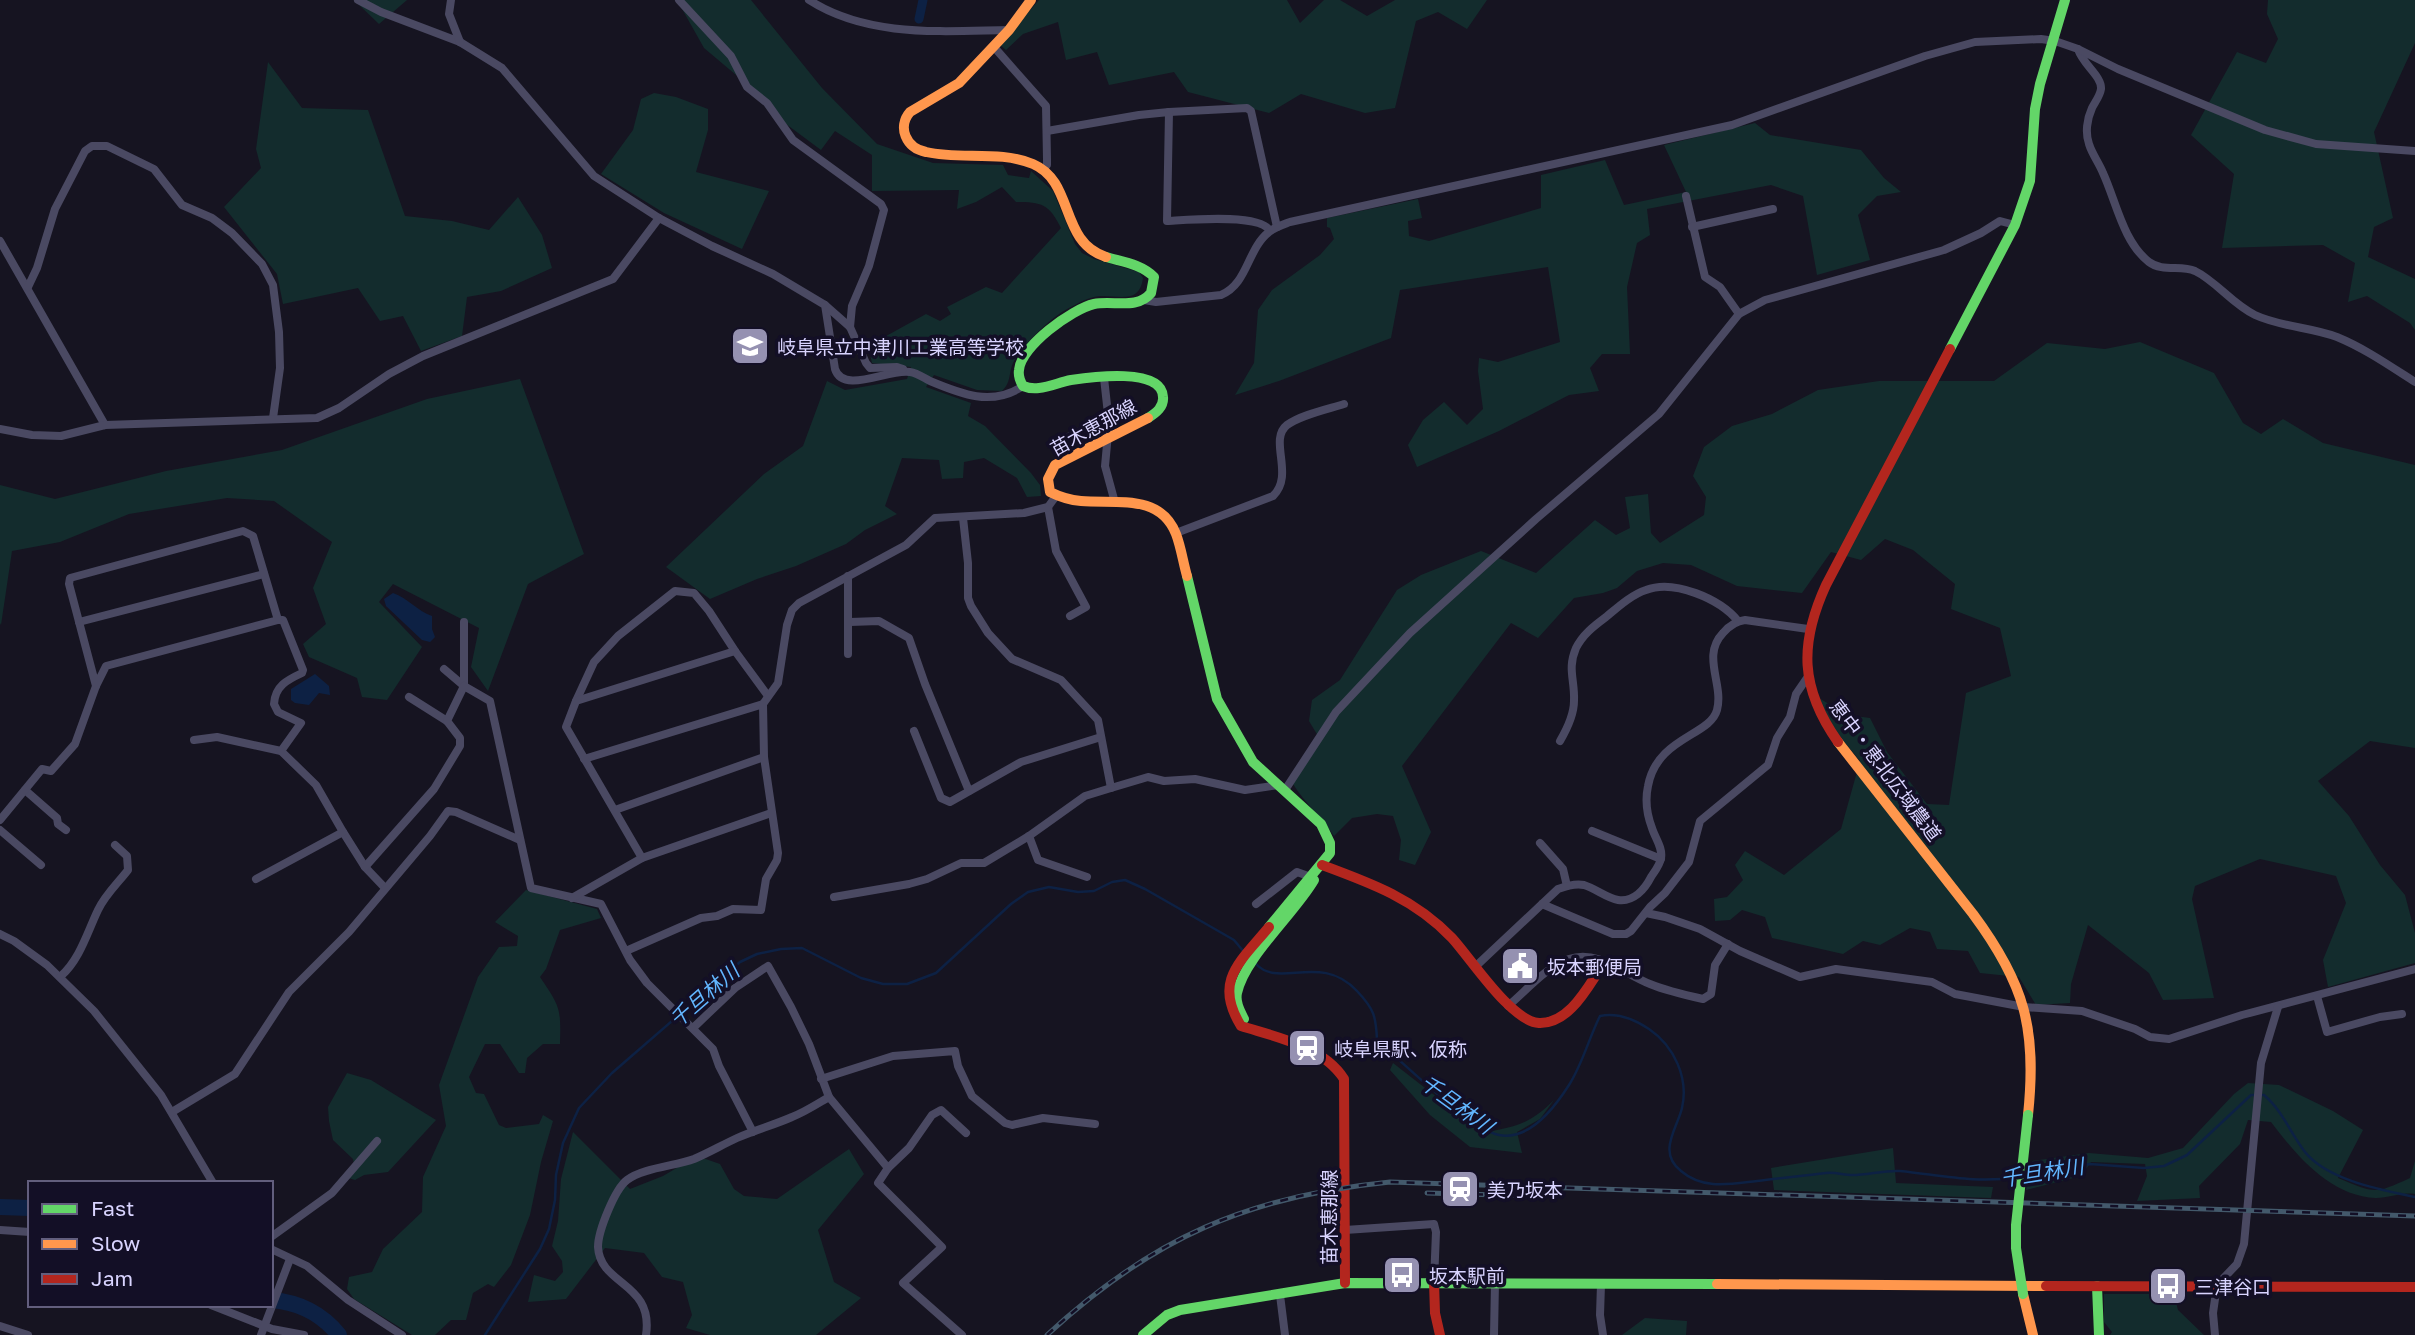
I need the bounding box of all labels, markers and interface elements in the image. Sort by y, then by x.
school or university icon: 岐阜県立中津川工業高等学校 [729,325,771,367]
place label: 岐阜県立中津川工業高等学校 [777,335,1024,358]
street label: 苗木恵那線 [1046,394,1140,460]
street label: 恵中・恵北広域農道 [1825,695,1947,845]
public building icon: 坂本郵便局 [1499,945,1541,987]
place label: 坂本郵便局 [1547,955,1642,978]
water label: 千旦林川 [664,956,746,1032]
station icon: 岐阜県駅、仮称 [1286,1027,1328,1069]
place label: 岐阜県駅、仮称 [1334,1037,1467,1060]
water label: 千旦林川 [1415,1069,1500,1140]
water label: 千旦林川 [1998,1152,2087,1191]
station icon: 美乃坂本 [1439,1168,1481,1210]
street label: 苗木恵那線 [1317,1169,1340,1265]
place label: 美乃坂本 [1487,1178,1563,1201]
legend [28,1181,273,1307]
text: Fast [91,1195,134,1221]
text: Slow [91,1230,140,1256]
bus stop icon: 坂本駅前 [1381,1254,1423,1296]
place label: 坂本駅前 [1429,1264,1505,1287]
text: Jam [91,1265,133,1291]
bus stop icon: 三津谷口 [2147,1265,2189,1307]
place label: 三津谷口 [2195,1275,2271,1298]

